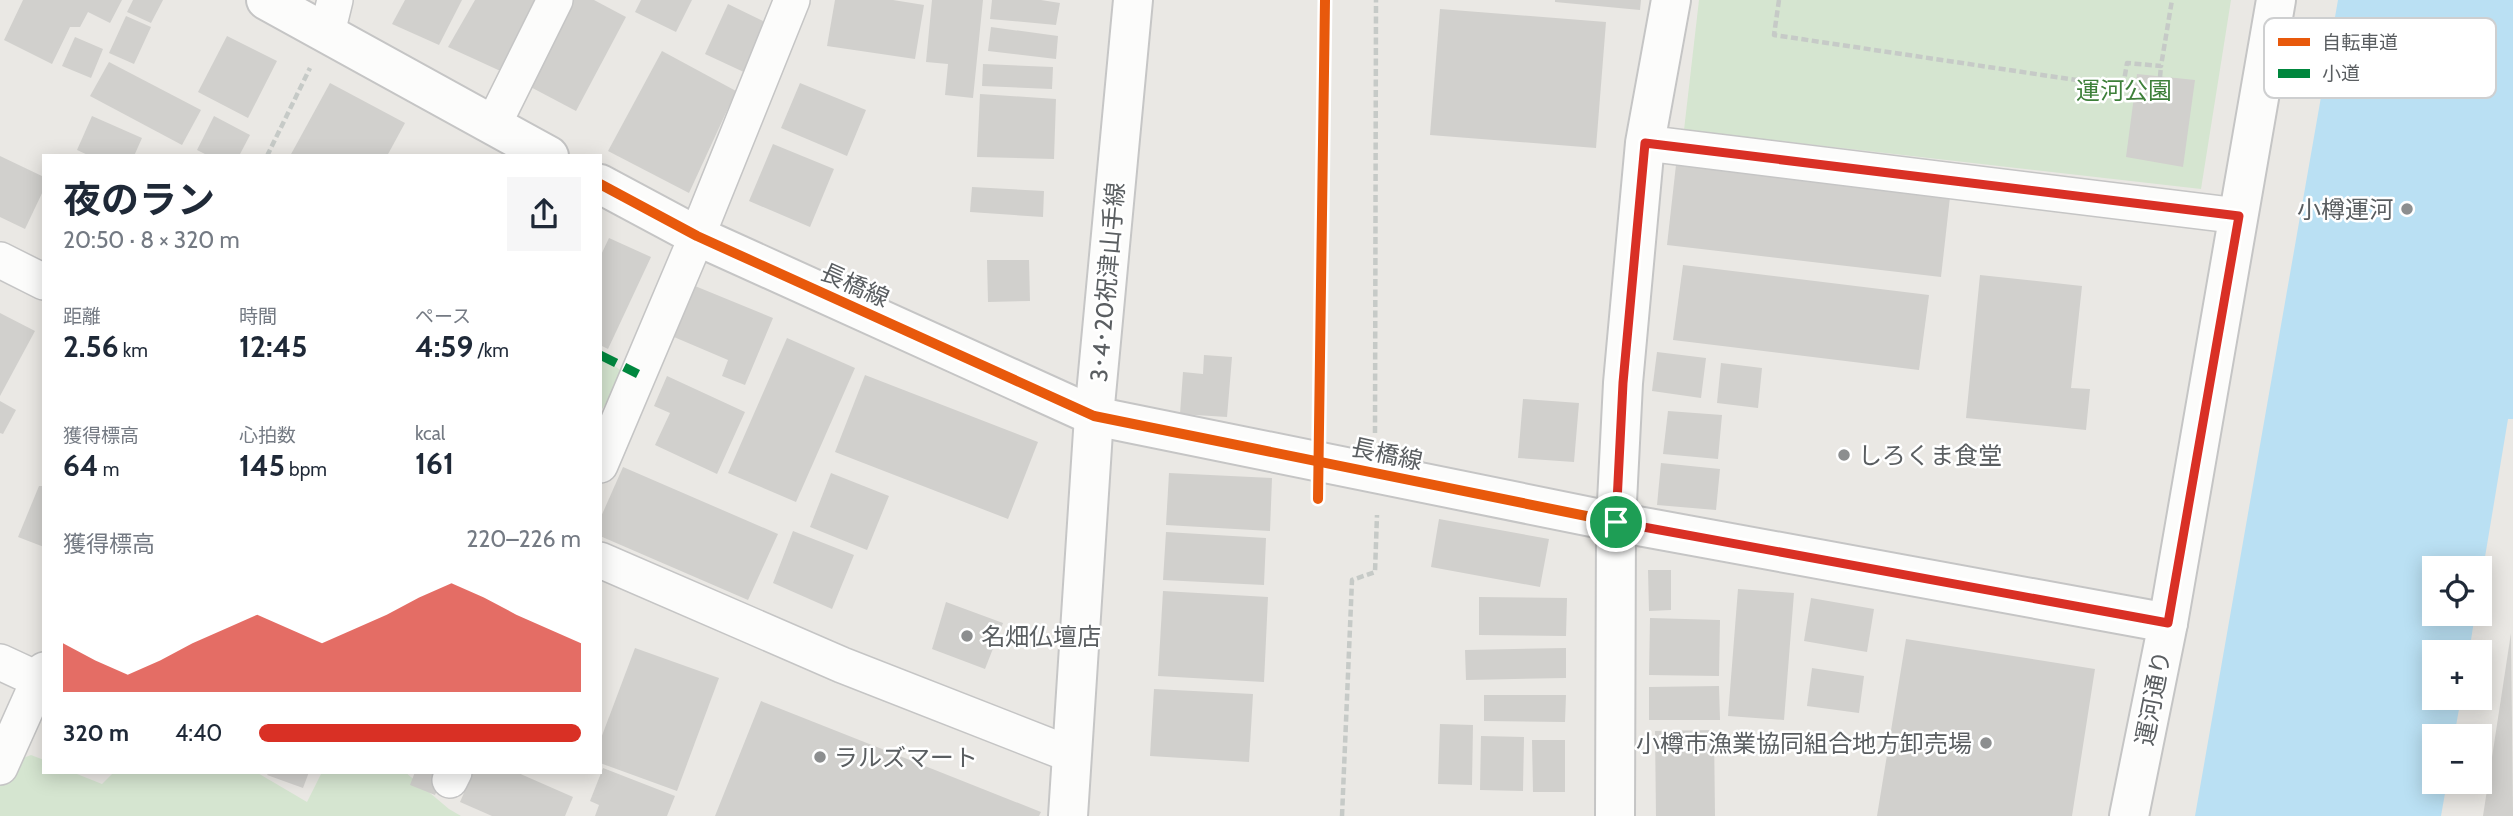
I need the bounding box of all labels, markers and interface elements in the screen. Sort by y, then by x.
legend [2264,18,2496,98]
text: 自転車道 [2322,31,2398,54]
text: 小道 [2322,62,2360,85]
park label: 運河公園 [2076,76,2172,105]
text: 夜のラン [63,176,215,223]
button: share [507,177,581,251]
street label: 3･4･20祝津山手線 [1084,181,1130,383]
place label: 小樽運河 [2297,195,2393,224]
marker: 小樽運河 [2399,201,2415,217]
text: 20:50 · 8 × 320 m [63,226,240,254]
street label: 長橋線 [816,257,894,313]
text: 距離 [63,305,101,328]
text: 時間 [239,305,277,328]
text: ペース [415,305,471,328]
text: 2.56 [63,328,119,365]
text: 12:45 [239,328,307,365]
text: 4:59 [415,328,473,365]
text: km [119,339,148,362]
text: /km [473,339,509,362]
text: kcal [415,422,445,445]
text: 獲得標高 [63,424,139,447]
text: 心拍数 [239,424,296,447]
street label: 長橋線 [1349,432,1425,476]
place label: しろくま食堂 [1858,441,2002,470]
text: 161 [415,445,454,482]
text: 64 [63,447,99,484]
text: 145 [239,447,285,484]
marker: しろくま食堂 [1836,447,1852,463]
text: m [99,458,119,481]
text: bpm [285,458,327,481]
pin [1586,492,1646,552]
icon: arrive [1597,503,1635,541]
text: 220–226 m [466,525,581,553]
text: 獲得標高 [63,530,155,558]
map controls [2422,556,2492,794]
button: locate [2422,556,2492,626]
place label: 名畑仏壇店 [981,622,1101,651]
marker: 名畑仏壇店 [959,628,975,644]
button: + [2422,640,2492,710]
street label: 運河通り [2130,648,2176,748]
text: 320 m [63,719,129,747]
text: 4:40 [175,719,222,747]
button: − [2422,724,2492,794]
place label: 小樽市漁業協同組合地方卸売場 [1636,729,1972,758]
marker: 小樽市漁業協同組合地方卸売場 [1978,735,1994,751]
place label: ラルズマート [834,743,978,772]
marker: ラルズマート [812,749,828,765]

